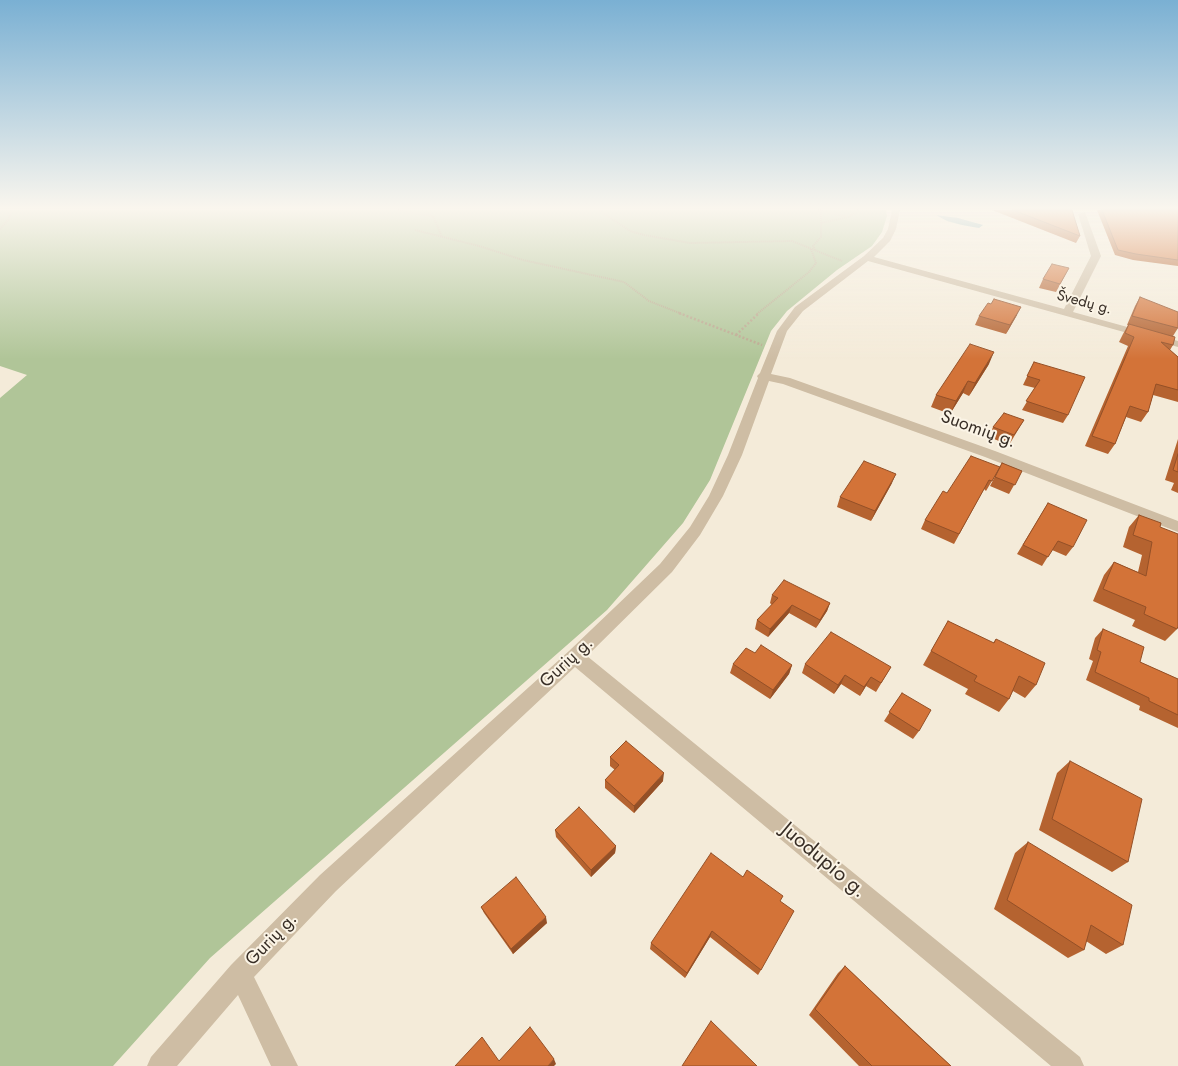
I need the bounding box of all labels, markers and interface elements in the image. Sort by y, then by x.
street label: Švedų g. [1054,287,1114,319]
street label: Suomių g. [937,406,1019,454]
street label: Gurių g. [536,633,598,693]
street label: Juodupio g. [775,818,871,904]
street label: Gurių g. [242,909,302,971]

